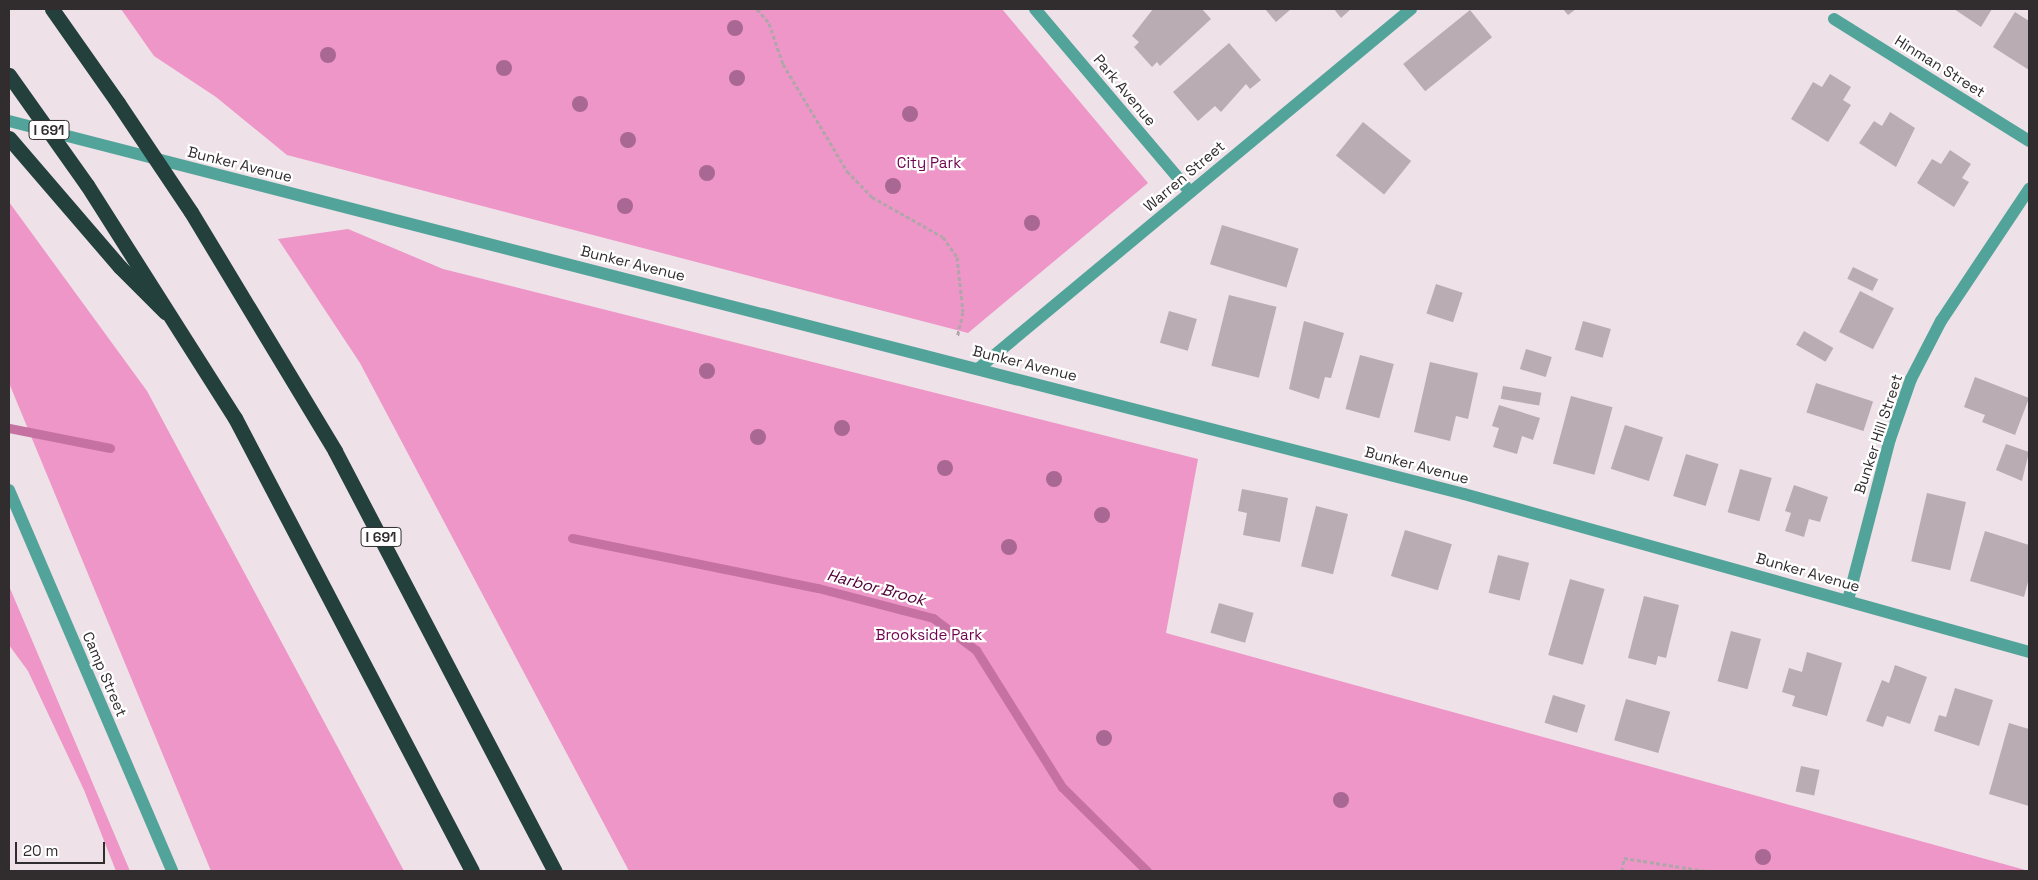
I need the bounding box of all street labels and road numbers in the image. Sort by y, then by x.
street label: Hinman Street [1892,31,1988,101]
street label: Park Avenue [1090,50,1160,130]
road number: I 691 [28,118,70,142]
street label: Warren Street [1140,137,1228,215]
street label: Bunker Avenue [186,142,294,186]
street label: Bunker Avenue [579,241,687,285]
street label: Bunker Avenue [971,341,1079,385]
street label: Bunker Hill Street [1850,372,1906,496]
street label: Bunker Avenue [1363,442,1471,488]
road number: I 691 [360,526,402,548]
street label: Bunker Avenue [1754,549,1862,595]
street label: Camp Street [79,629,131,719]

